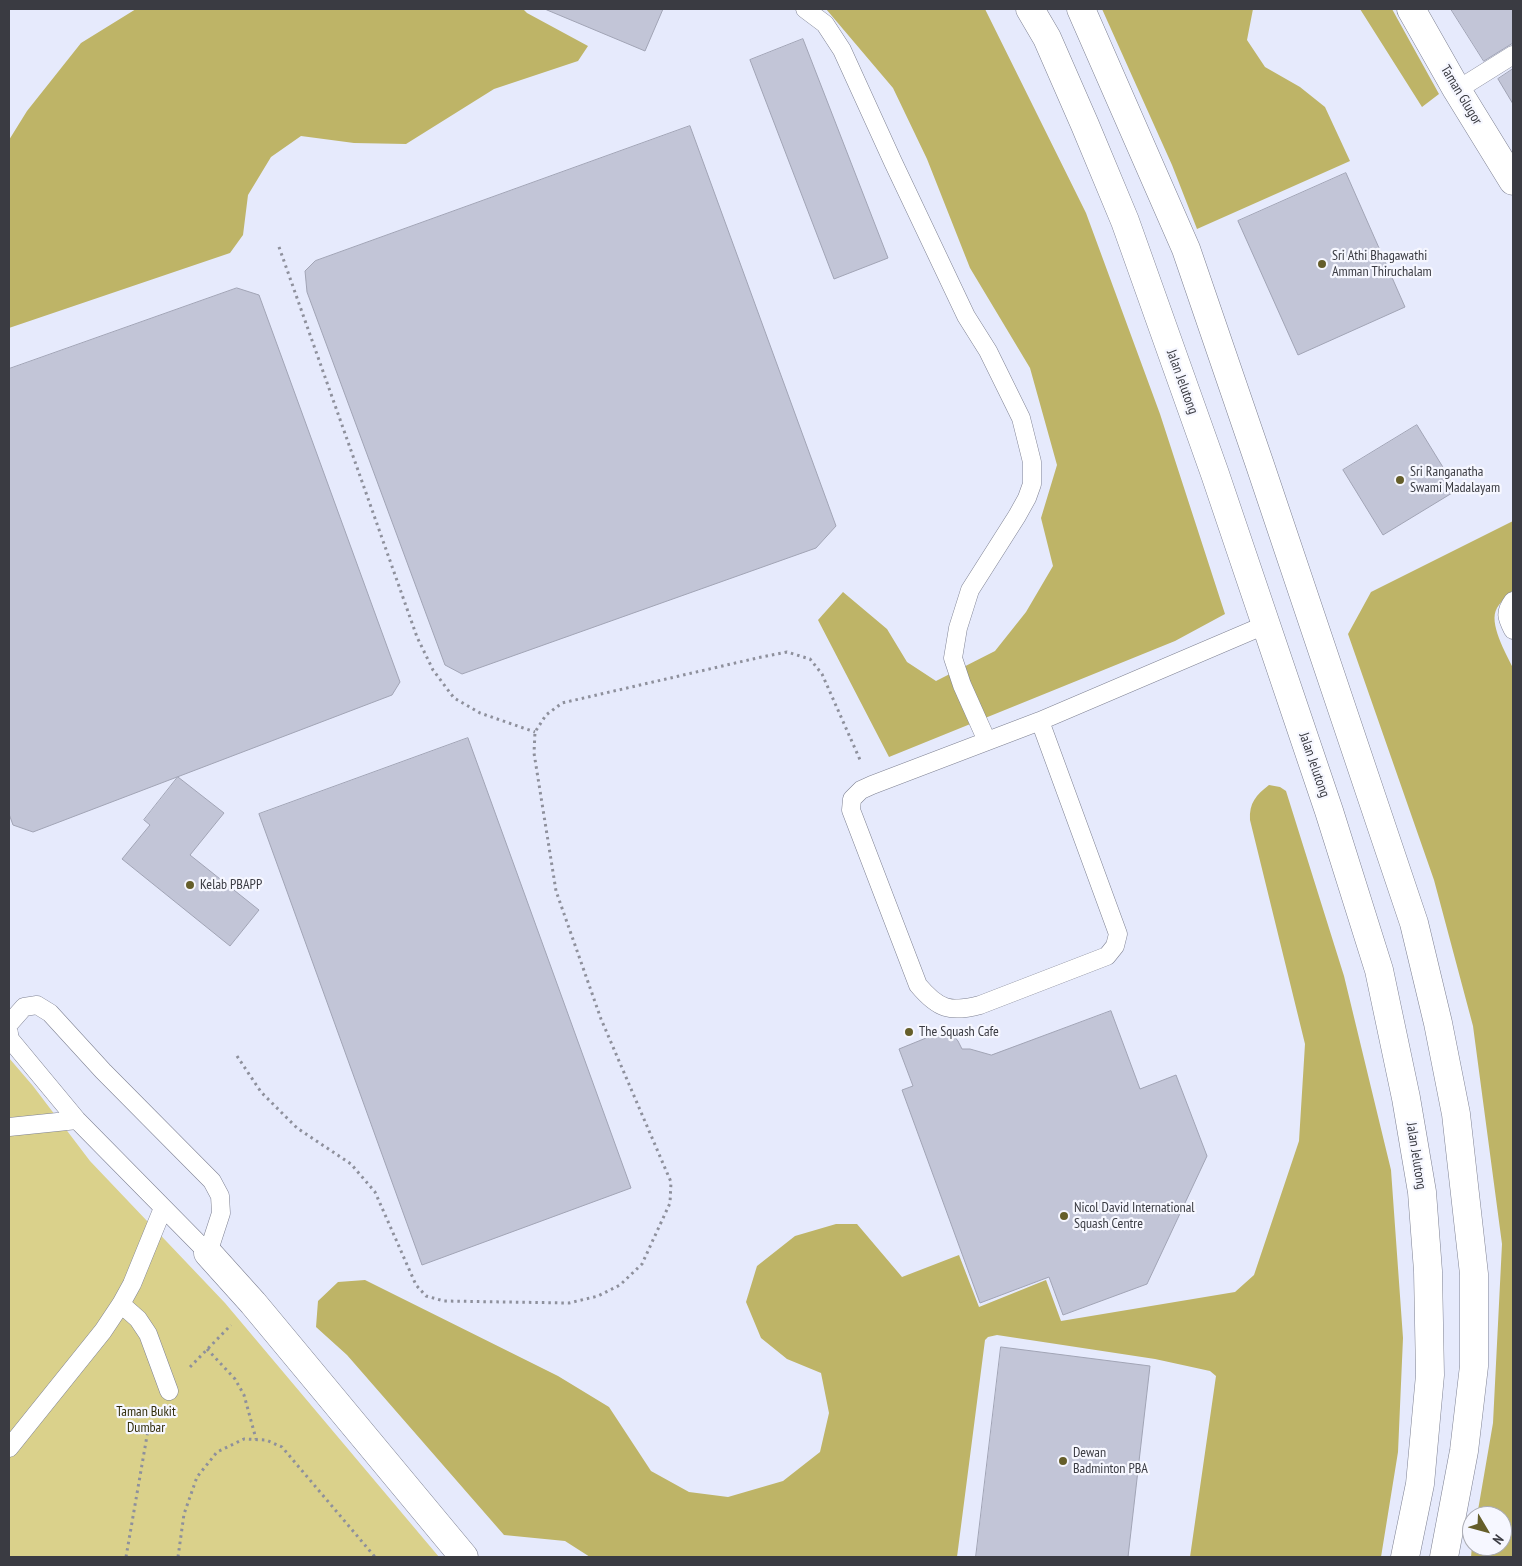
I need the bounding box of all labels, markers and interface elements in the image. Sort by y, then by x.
street label: Taman Glugor [1437,62,1485,128]
place label: Sri Athi Bhagawathi Amman Thiruchalam [1332,248,1432,280]
marker: Sri Athi Bhagawathi Amman Thiruchalam [1316,258,1328,270]
street label: Jalan Jelutong [1163,347,1201,417]
place label: Sri Ranganatha Swami Madalayam [1410,464,1500,497]
marker: Sri Ranganatha Swami Madalayam [1394,474,1406,486]
street label: Jalan Jelutong [1295,730,1333,800]
place label: Kelab PBAPP [200,877,262,893]
marker: Kelab PBAPP [184,879,196,891]
place label: The Squash Cafe [919,1024,999,1040]
marker: The Squash Cafe [903,1026,915,1038]
street label: Jalan Jelutong [1402,1121,1430,1191]
place label: Nicol David International Squash Centre [1074,1200,1194,1232]
marker: Nicol David International Squash Centre [1058,1210,1070,1222]
park label: Taman Bukit Dumbar [116,1404,176,1436]
place label: Dewan Badminton PBA [1073,1445,1148,1478]
marker: Dewan Badminton PBA [1057,1455,1069,1467]
north arrow [1462,1506,1512,1556]
text: N [1489,1531,1508,1548]

